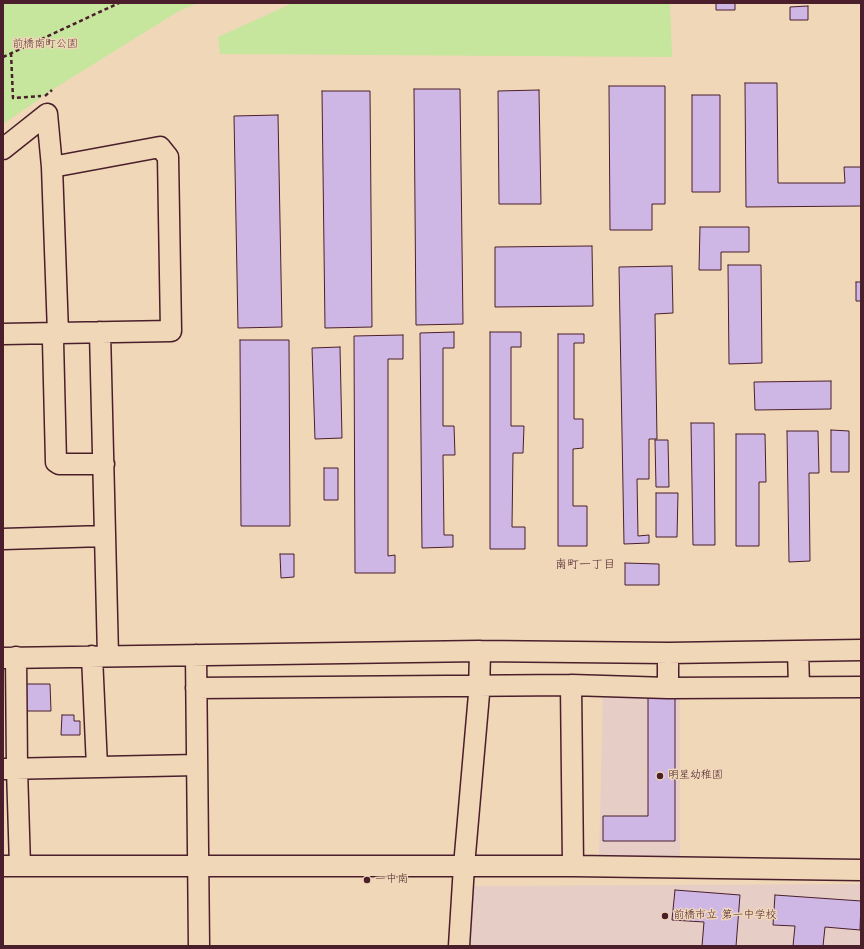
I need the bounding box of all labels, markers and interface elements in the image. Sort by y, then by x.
park label: 前橋南町公園 [12,38,78,52]
district label: 南町一丁目 [555,558,615,572]
place label: 明星幼稚園 [668,769,723,783]
marker: 明星幼稚園 [655,771,665,781]
place label: 一中南 [375,873,408,887]
marker: 一中南 [362,875,372,885]
place label: 前橋市立 第一中学校 [673,909,776,923]
marker: 前橋市立 第一中学校 [660,911,670,921]

